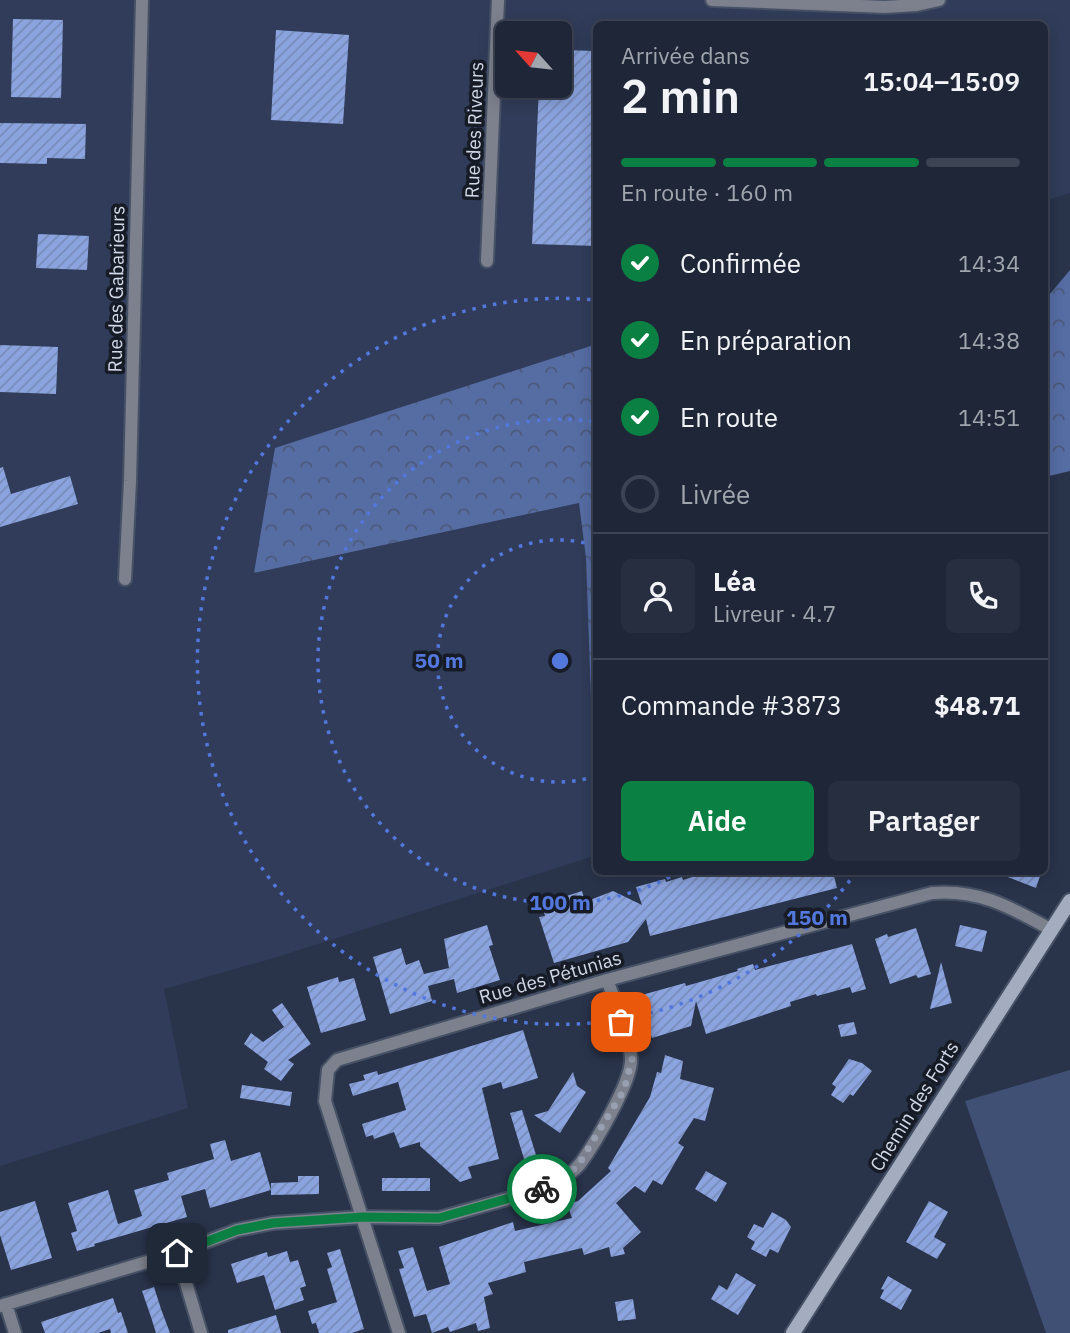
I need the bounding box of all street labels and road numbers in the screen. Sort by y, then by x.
street label: Rue des Riveurs [460,61,488,199]
street label: Rue des Gabarieurs [103,205,129,373]
street label: Rue des Pétunias [476,945,624,1009]
street label: Chemin des Forts [864,1037,964,1175]

